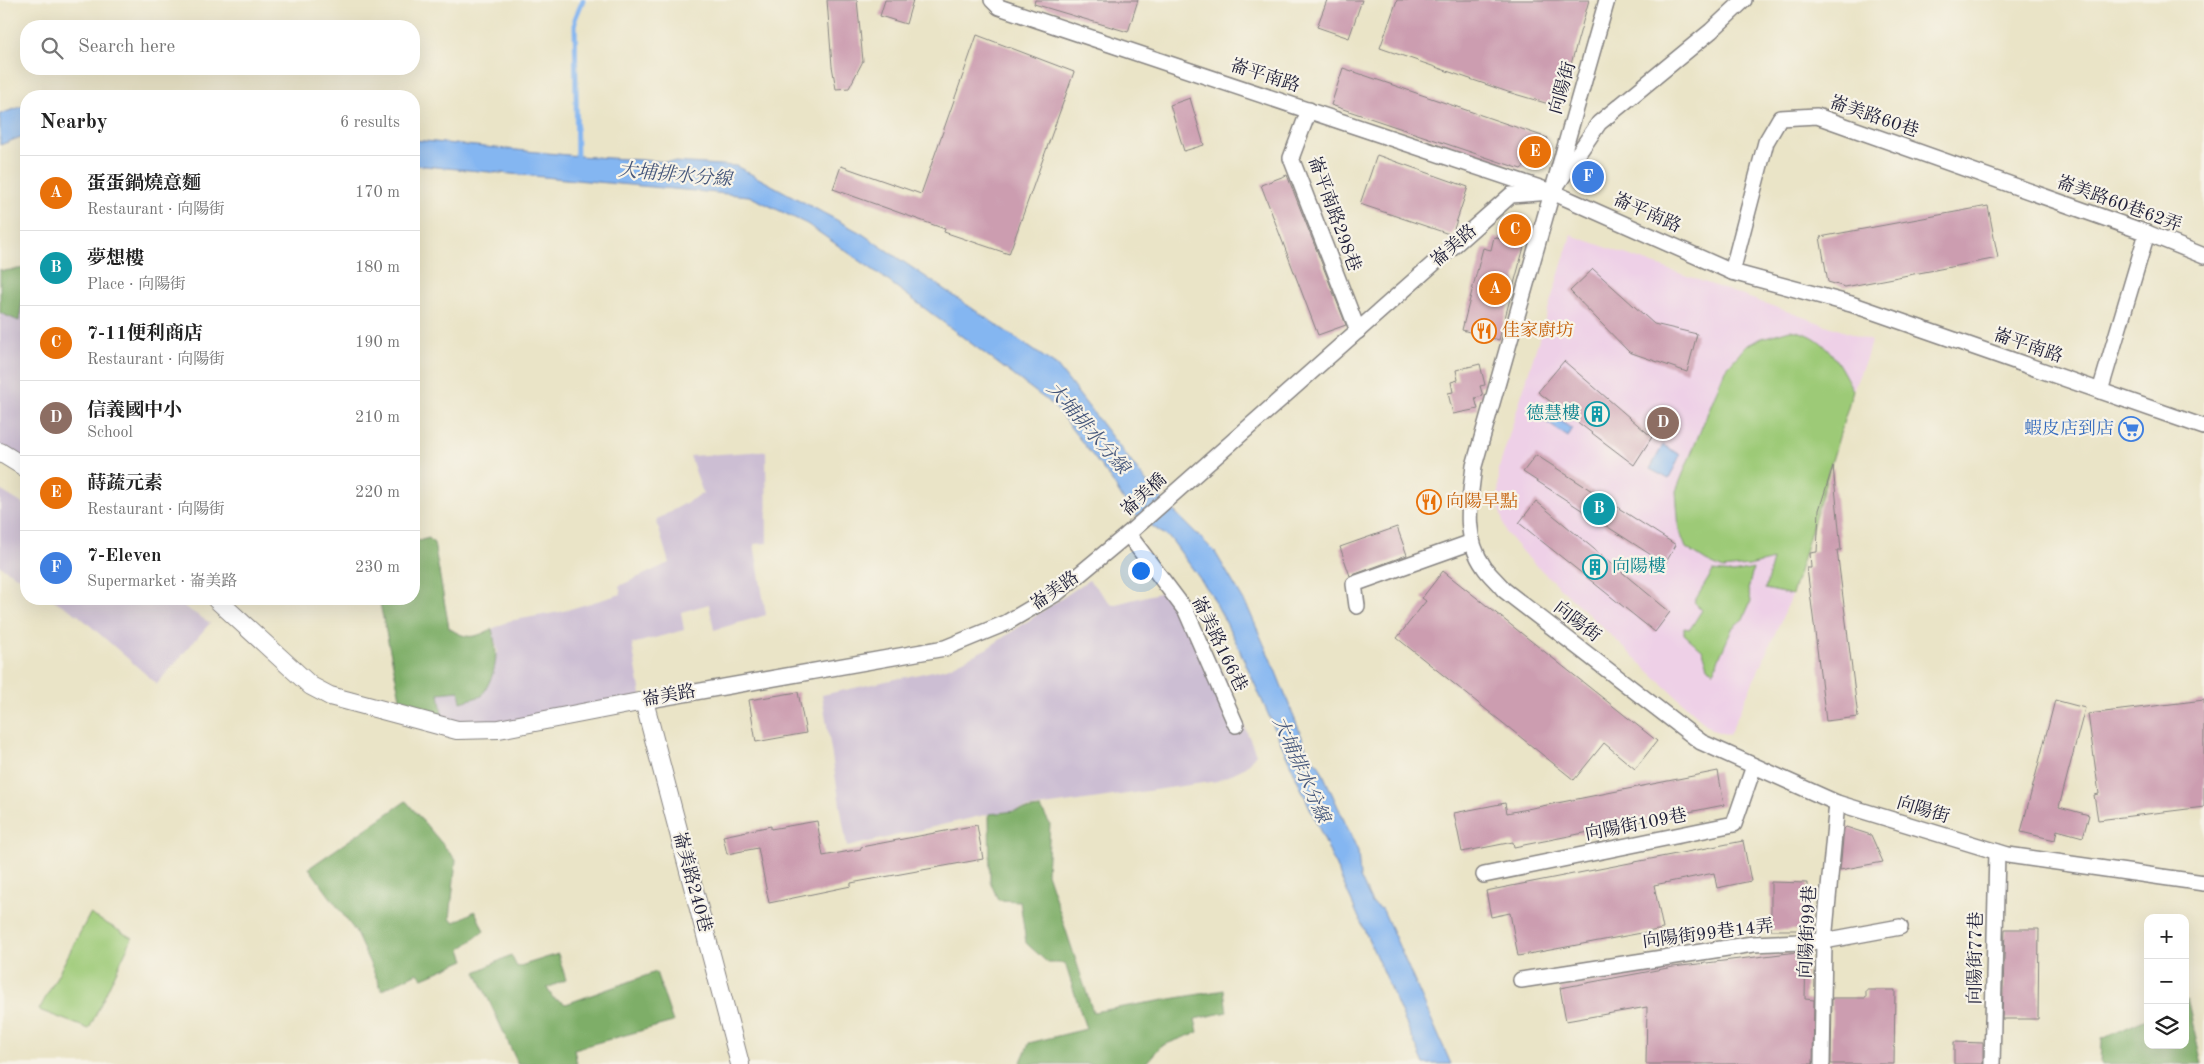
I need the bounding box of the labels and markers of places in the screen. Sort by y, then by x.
pin: E [1519,133,1551,171]
pin: F [1572,158,1604,196]
pin: C [1499,211,1531,249]
pin: A [1479,270,1511,308]
restaurant icon: 佳家廚坊 [1471,318,1497,344]
place label: 佳家廚坊 [1502,320,1574,340]
building icon: 德慧樓 [1584,401,1610,427]
place label: 德慧樓 [1526,403,1580,423]
pin: D [1647,404,1679,442]
supermarket icon: 蝦皮店到店 [2118,416,2144,442]
place label: 蝦皮店到店 [2024,418,2114,438]
restaurant icon: 向陽早點 [1416,489,1442,515]
pin: B [1583,490,1615,528]
place label: 向陽早點 [1446,491,1518,511]
building icon: 向陽樓 [1582,554,1608,580]
place label: 向陽樓 [1612,556,1666,576]

